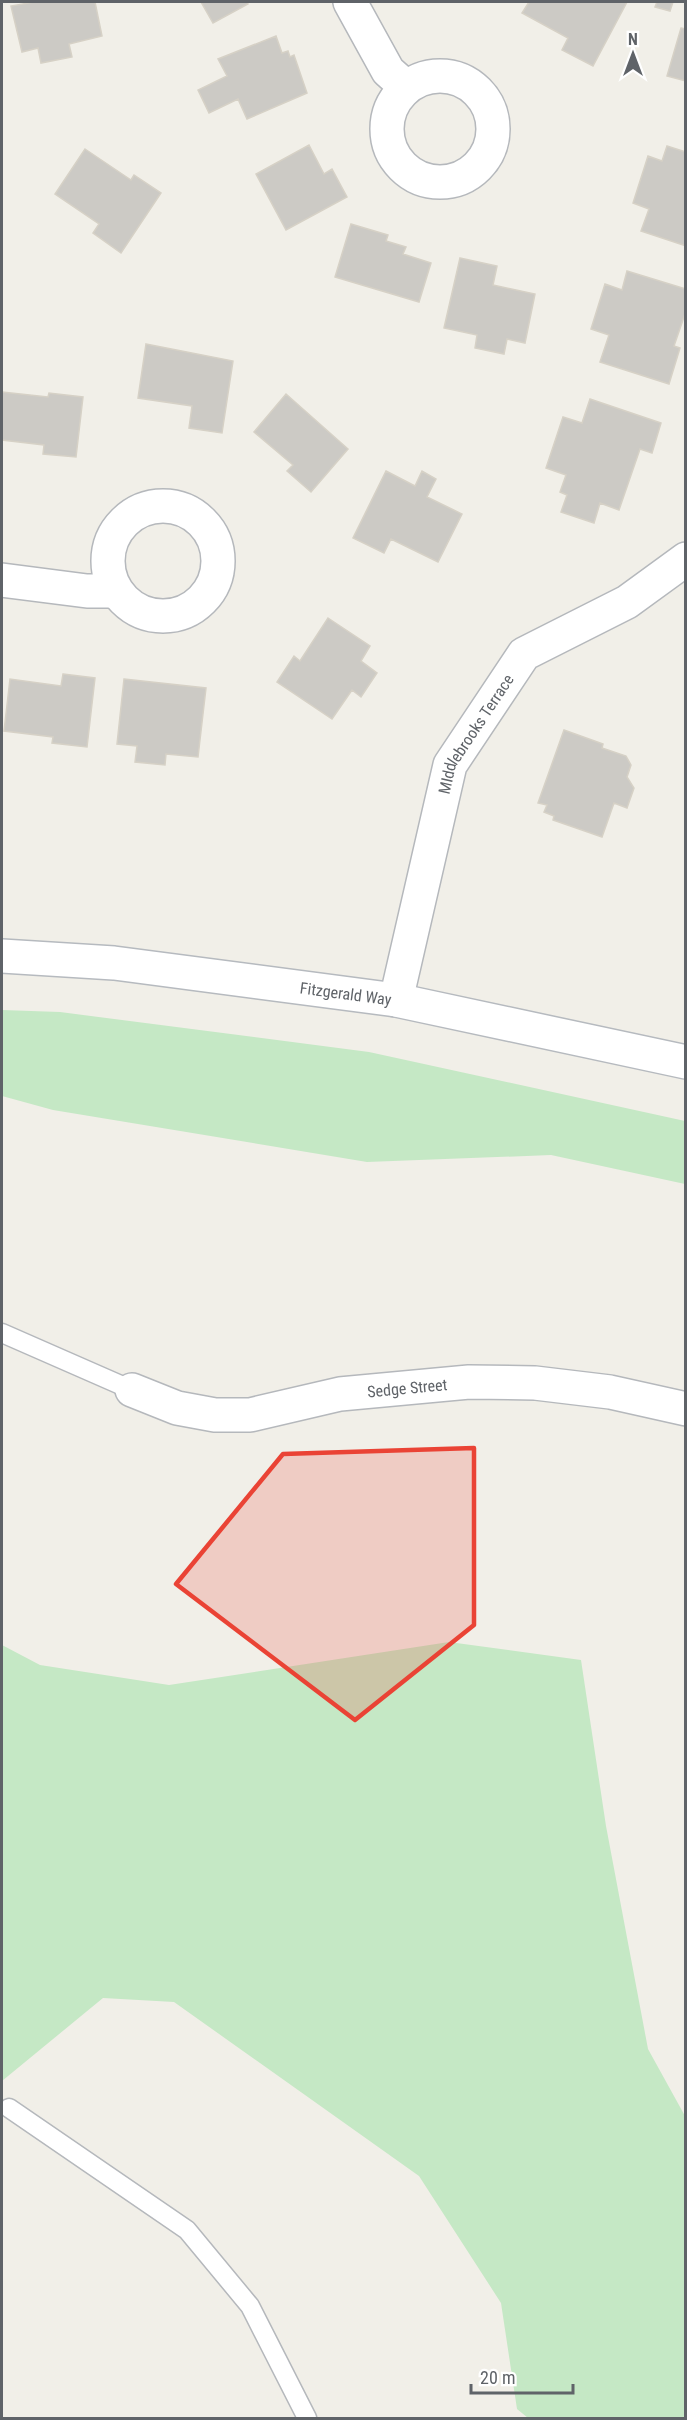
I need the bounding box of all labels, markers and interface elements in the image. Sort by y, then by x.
north arrow [603,24,663,84]
text: N [628,30,638,49]
street label: MIddlebrooks Terrace [434,670,517,796]
street label: Fitzgerald Way [299,978,393,1009]
street label: Sedge Street [366,1375,448,1401]
scale bar [471,2357,573,2395]
text: 20 m [480,2367,515,2388]

